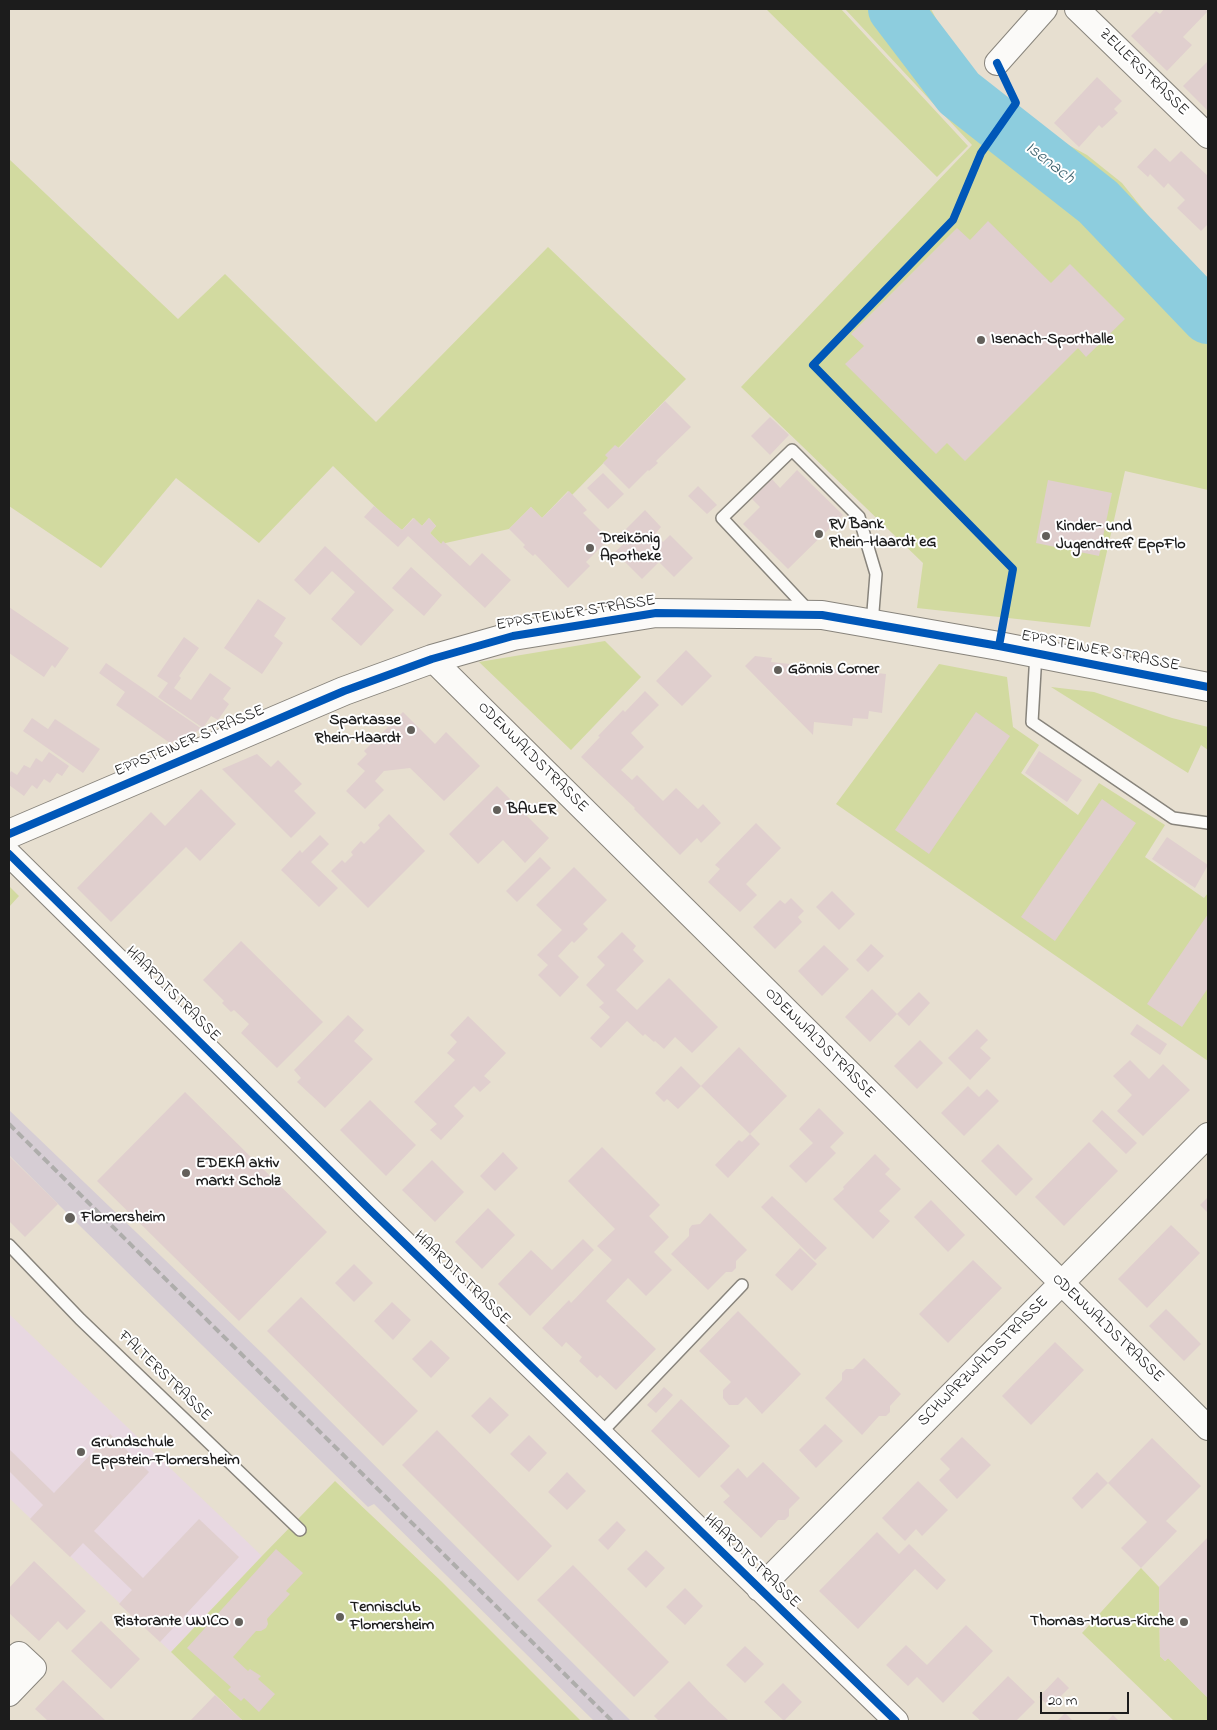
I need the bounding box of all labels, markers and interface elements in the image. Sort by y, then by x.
street label: ZELLERSTRASSE [1094,25,1192,121]
water label: Isenach [1020,138,1078,190]
place label: Isenach-Sporthalle [991,330,1114,350]
marker: Isenach-Sporthalle [975,334,987,346]
place label: RV Bank Rhein-Haardt eG [829,515,936,553]
place label: Kinder- und Jugendtreff EppFlo [1056,517,1186,555]
marker: RV Bank Rhein-Haardt eG [813,528,825,540]
place label: Dreikönig Apotheke [600,529,661,567]
marker: Kinder- und Jugendtreff EppFlo [1040,530,1052,542]
marker: Dreikönig Apotheke [584,542,596,554]
street label: EPPSTEINER STRASSE [495,592,657,636]
street label: EPPSTEINER STRASSE [1019,627,1181,677]
place label: Gönnis Corner [788,660,879,680]
marker: Gönnis Corner [772,664,784,676]
street label: ODENWALDSTRASSE [473,699,591,817]
street label: EPPSTEINER STRASSE [112,702,268,782]
place label: Sparkasse Rhein-Haardt [315,711,401,749]
marker: Sparkasse Rhein-Haardt [405,724,417,736]
place label: BAUER [507,800,556,820]
marker: BAUER [491,804,503,816]
street label: HAARDTSTRASSE [120,943,224,1047]
street label: ODENWALDSTRASSE [760,985,878,1103]
place label: EDEKA aktiv markt Scholz [196,1154,281,1192]
marker: EDEKA aktiv markt Scholz [180,1167,192,1179]
place label: Flomersheim [81,1208,165,1228]
marker: Flomersheim [63,1211,77,1225]
street label: HAARDTSTRASSE [409,1228,513,1330]
street label: ODENWALDSTRASSE [1047,1270,1167,1388]
street label: SCHWARZWALDSTRASSE [915,1293,1053,1431]
street label: FALTERSTRASSE [113,1328,215,1426]
place label: Grundschule Eppstein-Flomersheim [91,1433,240,1471]
marker: Grundschule Eppstein-Flomersheim [75,1446,87,1458]
street label: HAARDTSTRASSE [699,1511,803,1613]
place label: Tennisclub Flomersheim [350,1598,434,1636]
marker: Tennisclub Flomersheim [334,1611,346,1623]
place label: Ristorante UNICO [114,1612,229,1632]
place label: Thomas-Morus-Kirche [1030,1612,1174,1632]
marker: Ristorante UNICO [233,1616,245,1628]
marker: Thomas-Morus-Kirche [1178,1616,1190,1628]
scale bar [1042,1682,1131,1714]
text: 20 m [1048,1690,1077,1712]

